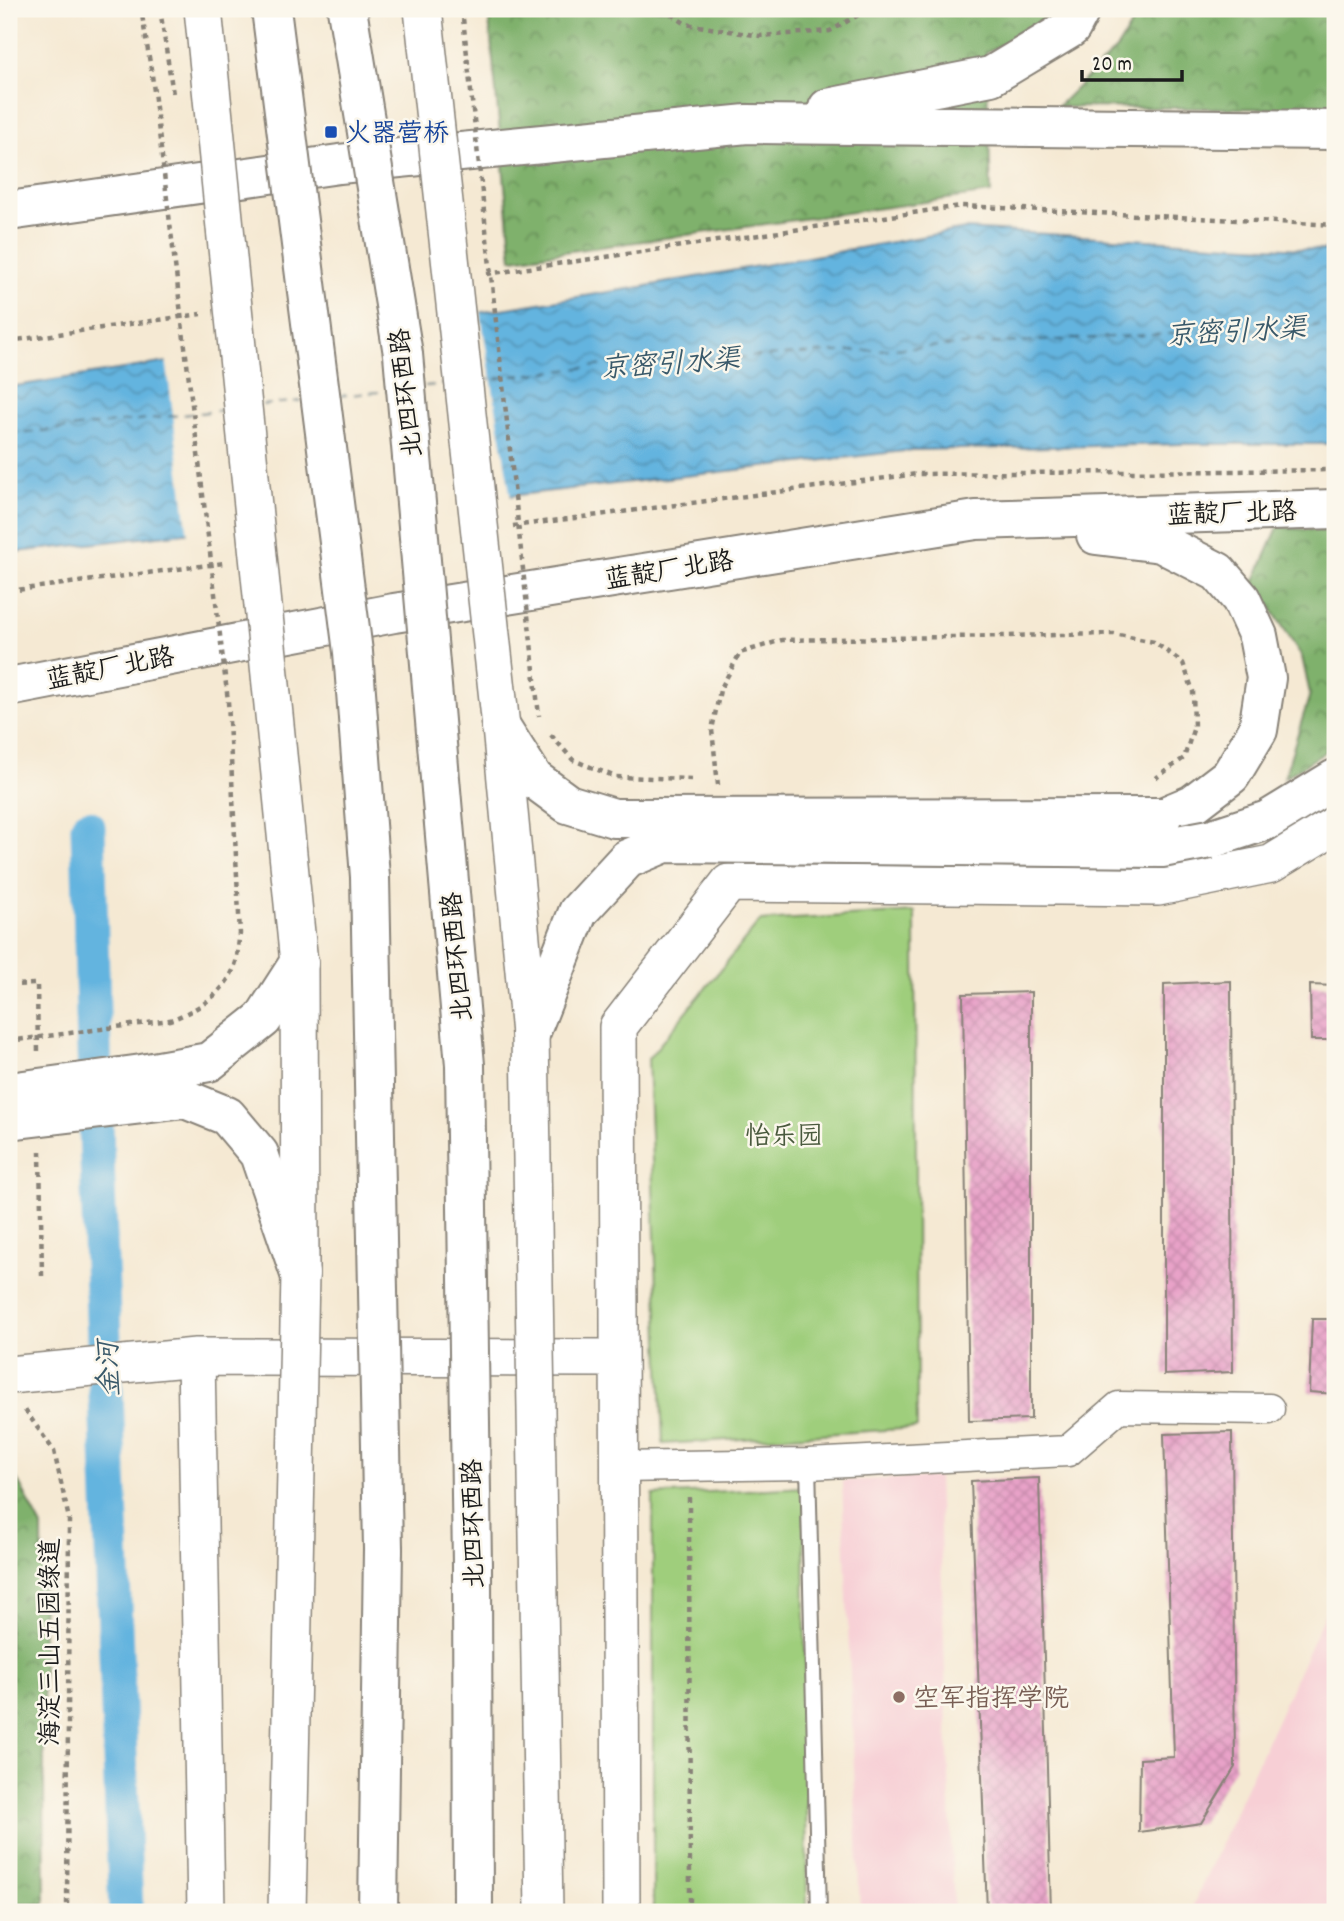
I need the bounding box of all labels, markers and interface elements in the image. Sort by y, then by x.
scale bar [1082,38,1181,82]
text: 20 m [1092,51,1132,81]
place label: 火器营桥 [345,117,449,154]
marker: 火器营桥 [323,124,339,140]
water label: 京密引水渠 [1165,311,1309,359]
street label: 北四环西路 [383,326,434,459]
water label: 京密引水渠 [599,342,744,392]
street label: 蓝靛厂北路 [1167,495,1298,536]
street label: 蓝靛厂北路 [602,544,737,601]
street label: 蓝靛厂北路 [43,640,178,701]
street label: 北四环西路 [435,890,484,1023]
park label: 怡乐园 [745,1120,823,1157]
water label: 金河 [91,1336,133,1398]
street label: 北四环西路 [456,1459,495,1589]
street label: 海淀三山五园绿道 [34,1538,71,1746]
place label: 空军指挥学院 [913,1682,1069,1719]
marker: 空军指挥学院 [891,1689,907,1705]

